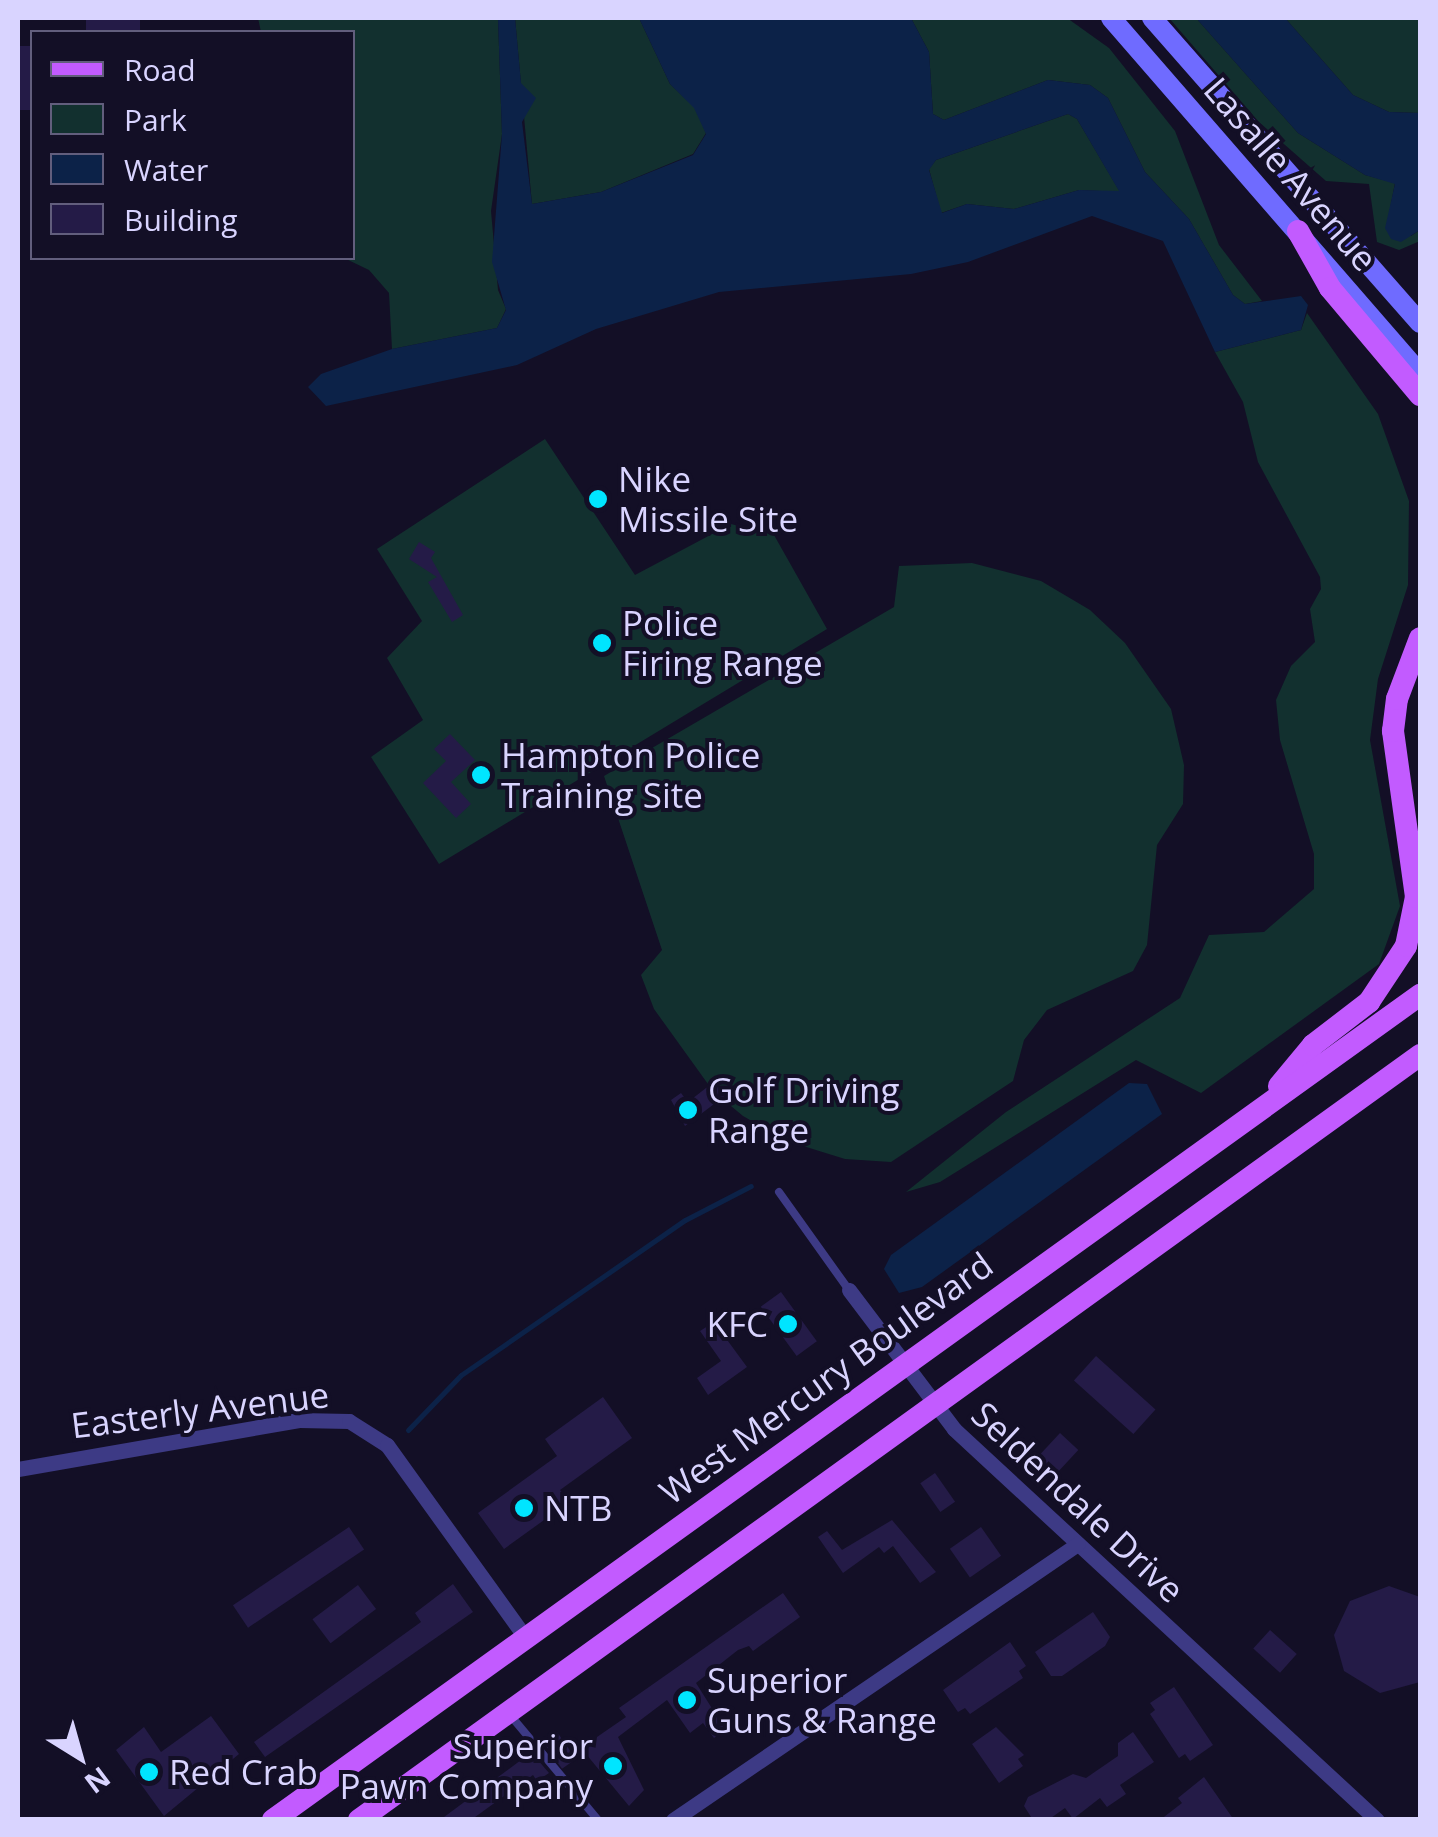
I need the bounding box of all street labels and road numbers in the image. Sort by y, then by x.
street label: Lasalle Avenue [1196,69,1386,279]
street label: West Mercury Boulevard [651,1243,1001,1513]
street label: Easterly Avenue [69,1373,331,1447]
street label: Seldendale Drive [963,1393,1193,1611]

